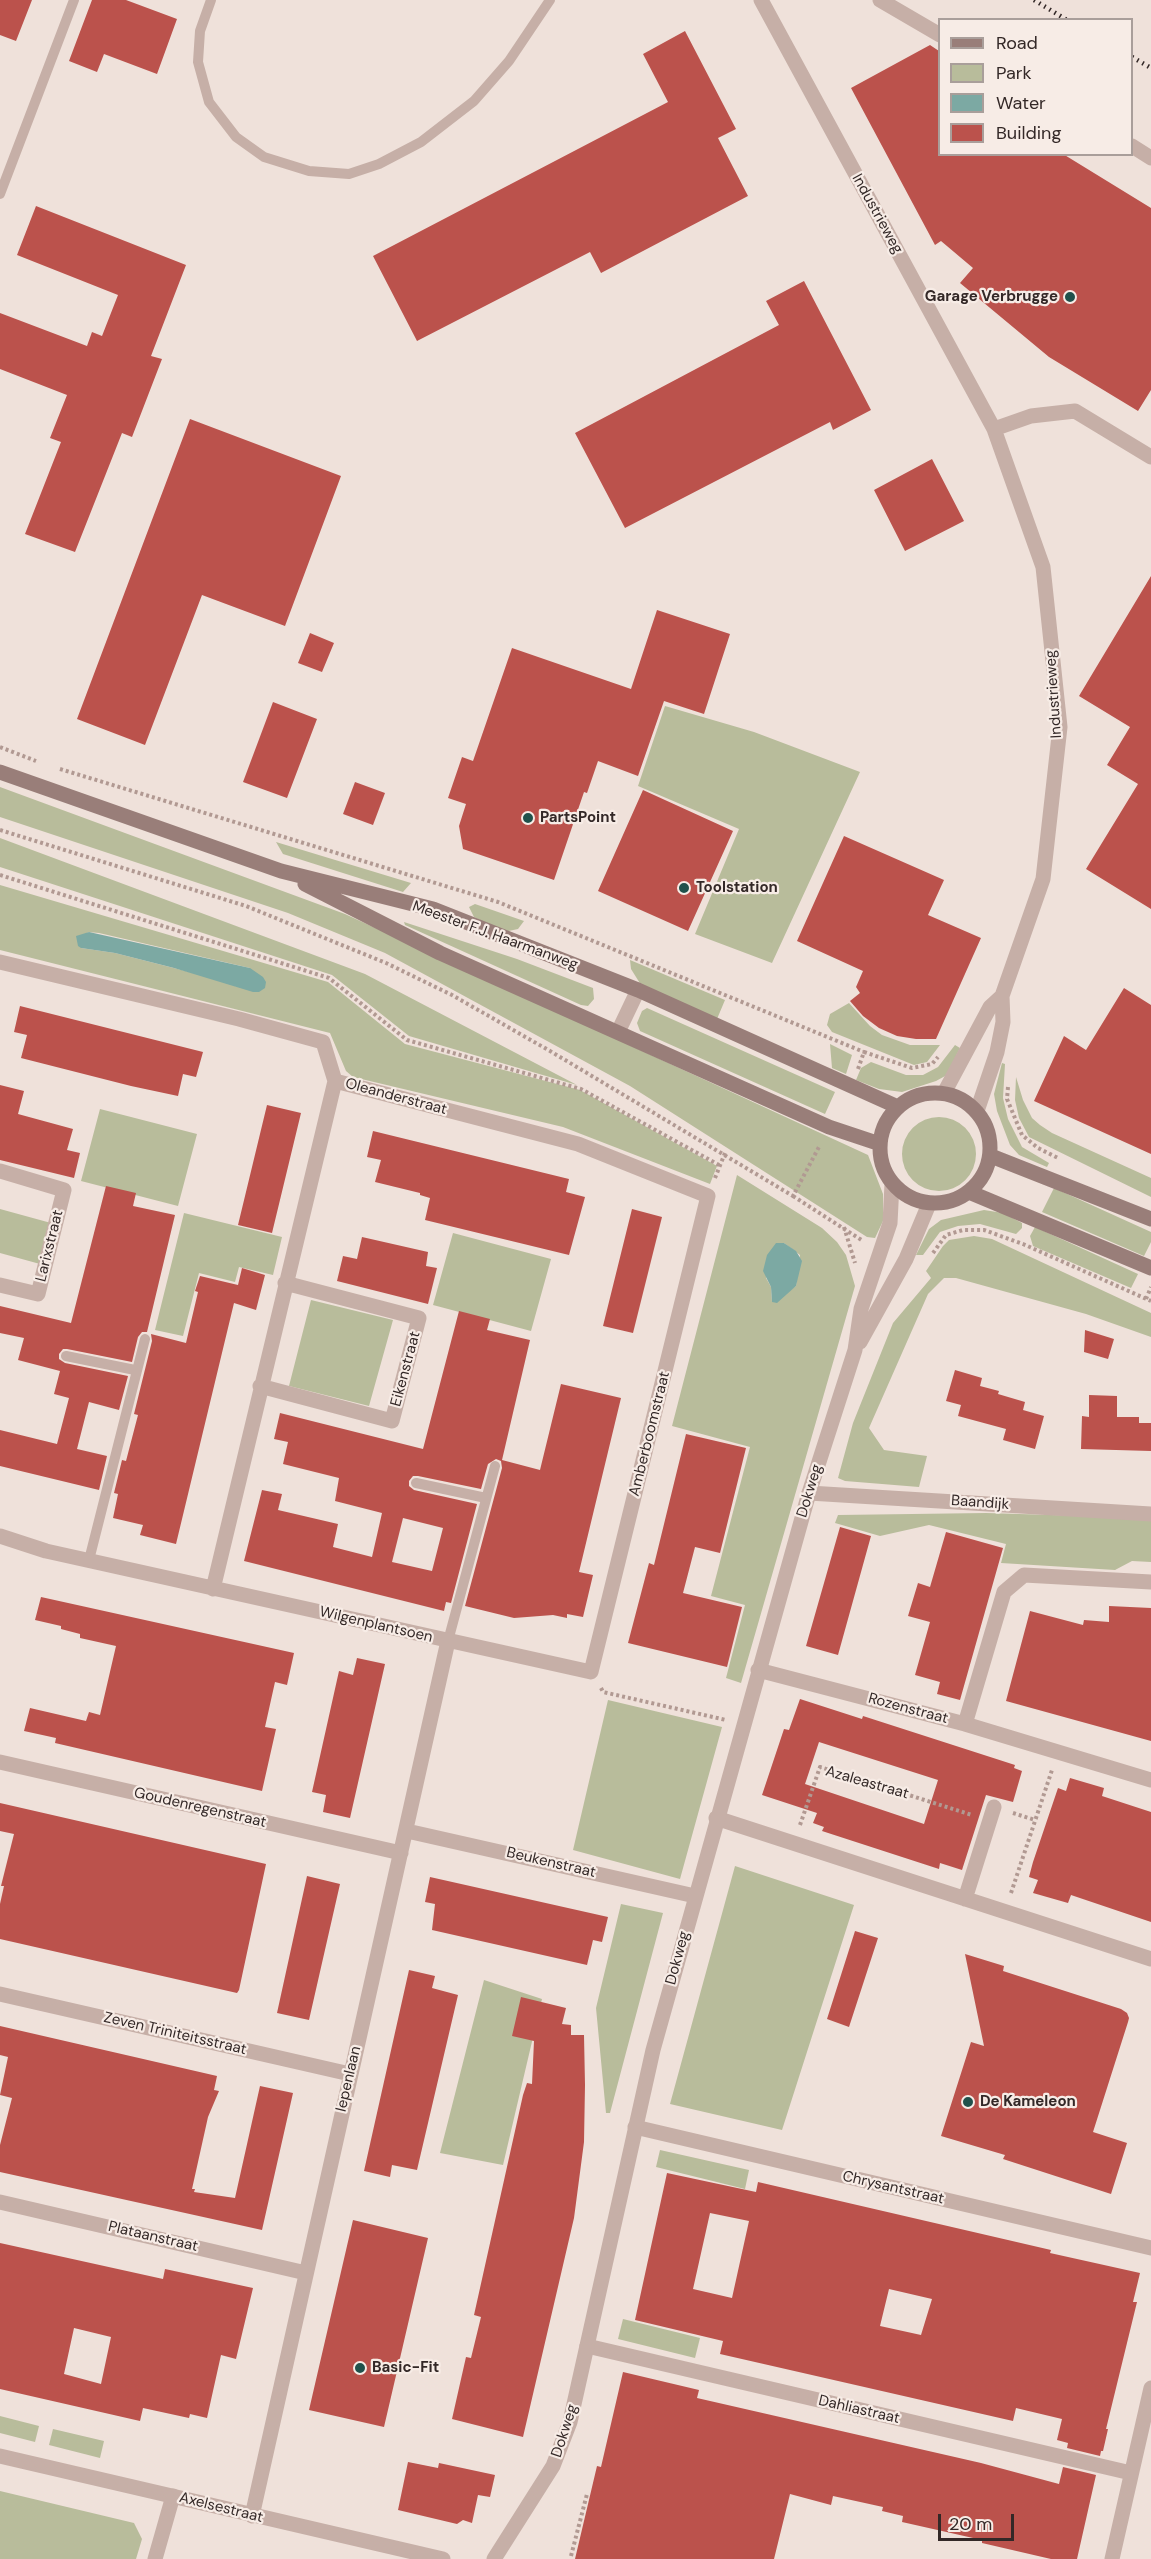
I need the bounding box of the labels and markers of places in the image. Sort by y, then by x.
place label: Garage Verbrugge [925,288,1058,306]
marker: Garage Verbrugge [1063,290,1077,304]
place label: PartsPoint [540,809,616,827]
marker: PartsPoint [521,811,535,825]
place label: Toolstation [696,879,778,897]
marker: Toolstation [677,881,691,895]
place label: De Kameleon [980,2093,1076,2111]
marker: De Kameleon [961,2095,975,2109]
place label: Basic-Fit [372,2359,439,2377]
marker: Basic-Fit [353,2361,367,2375]

